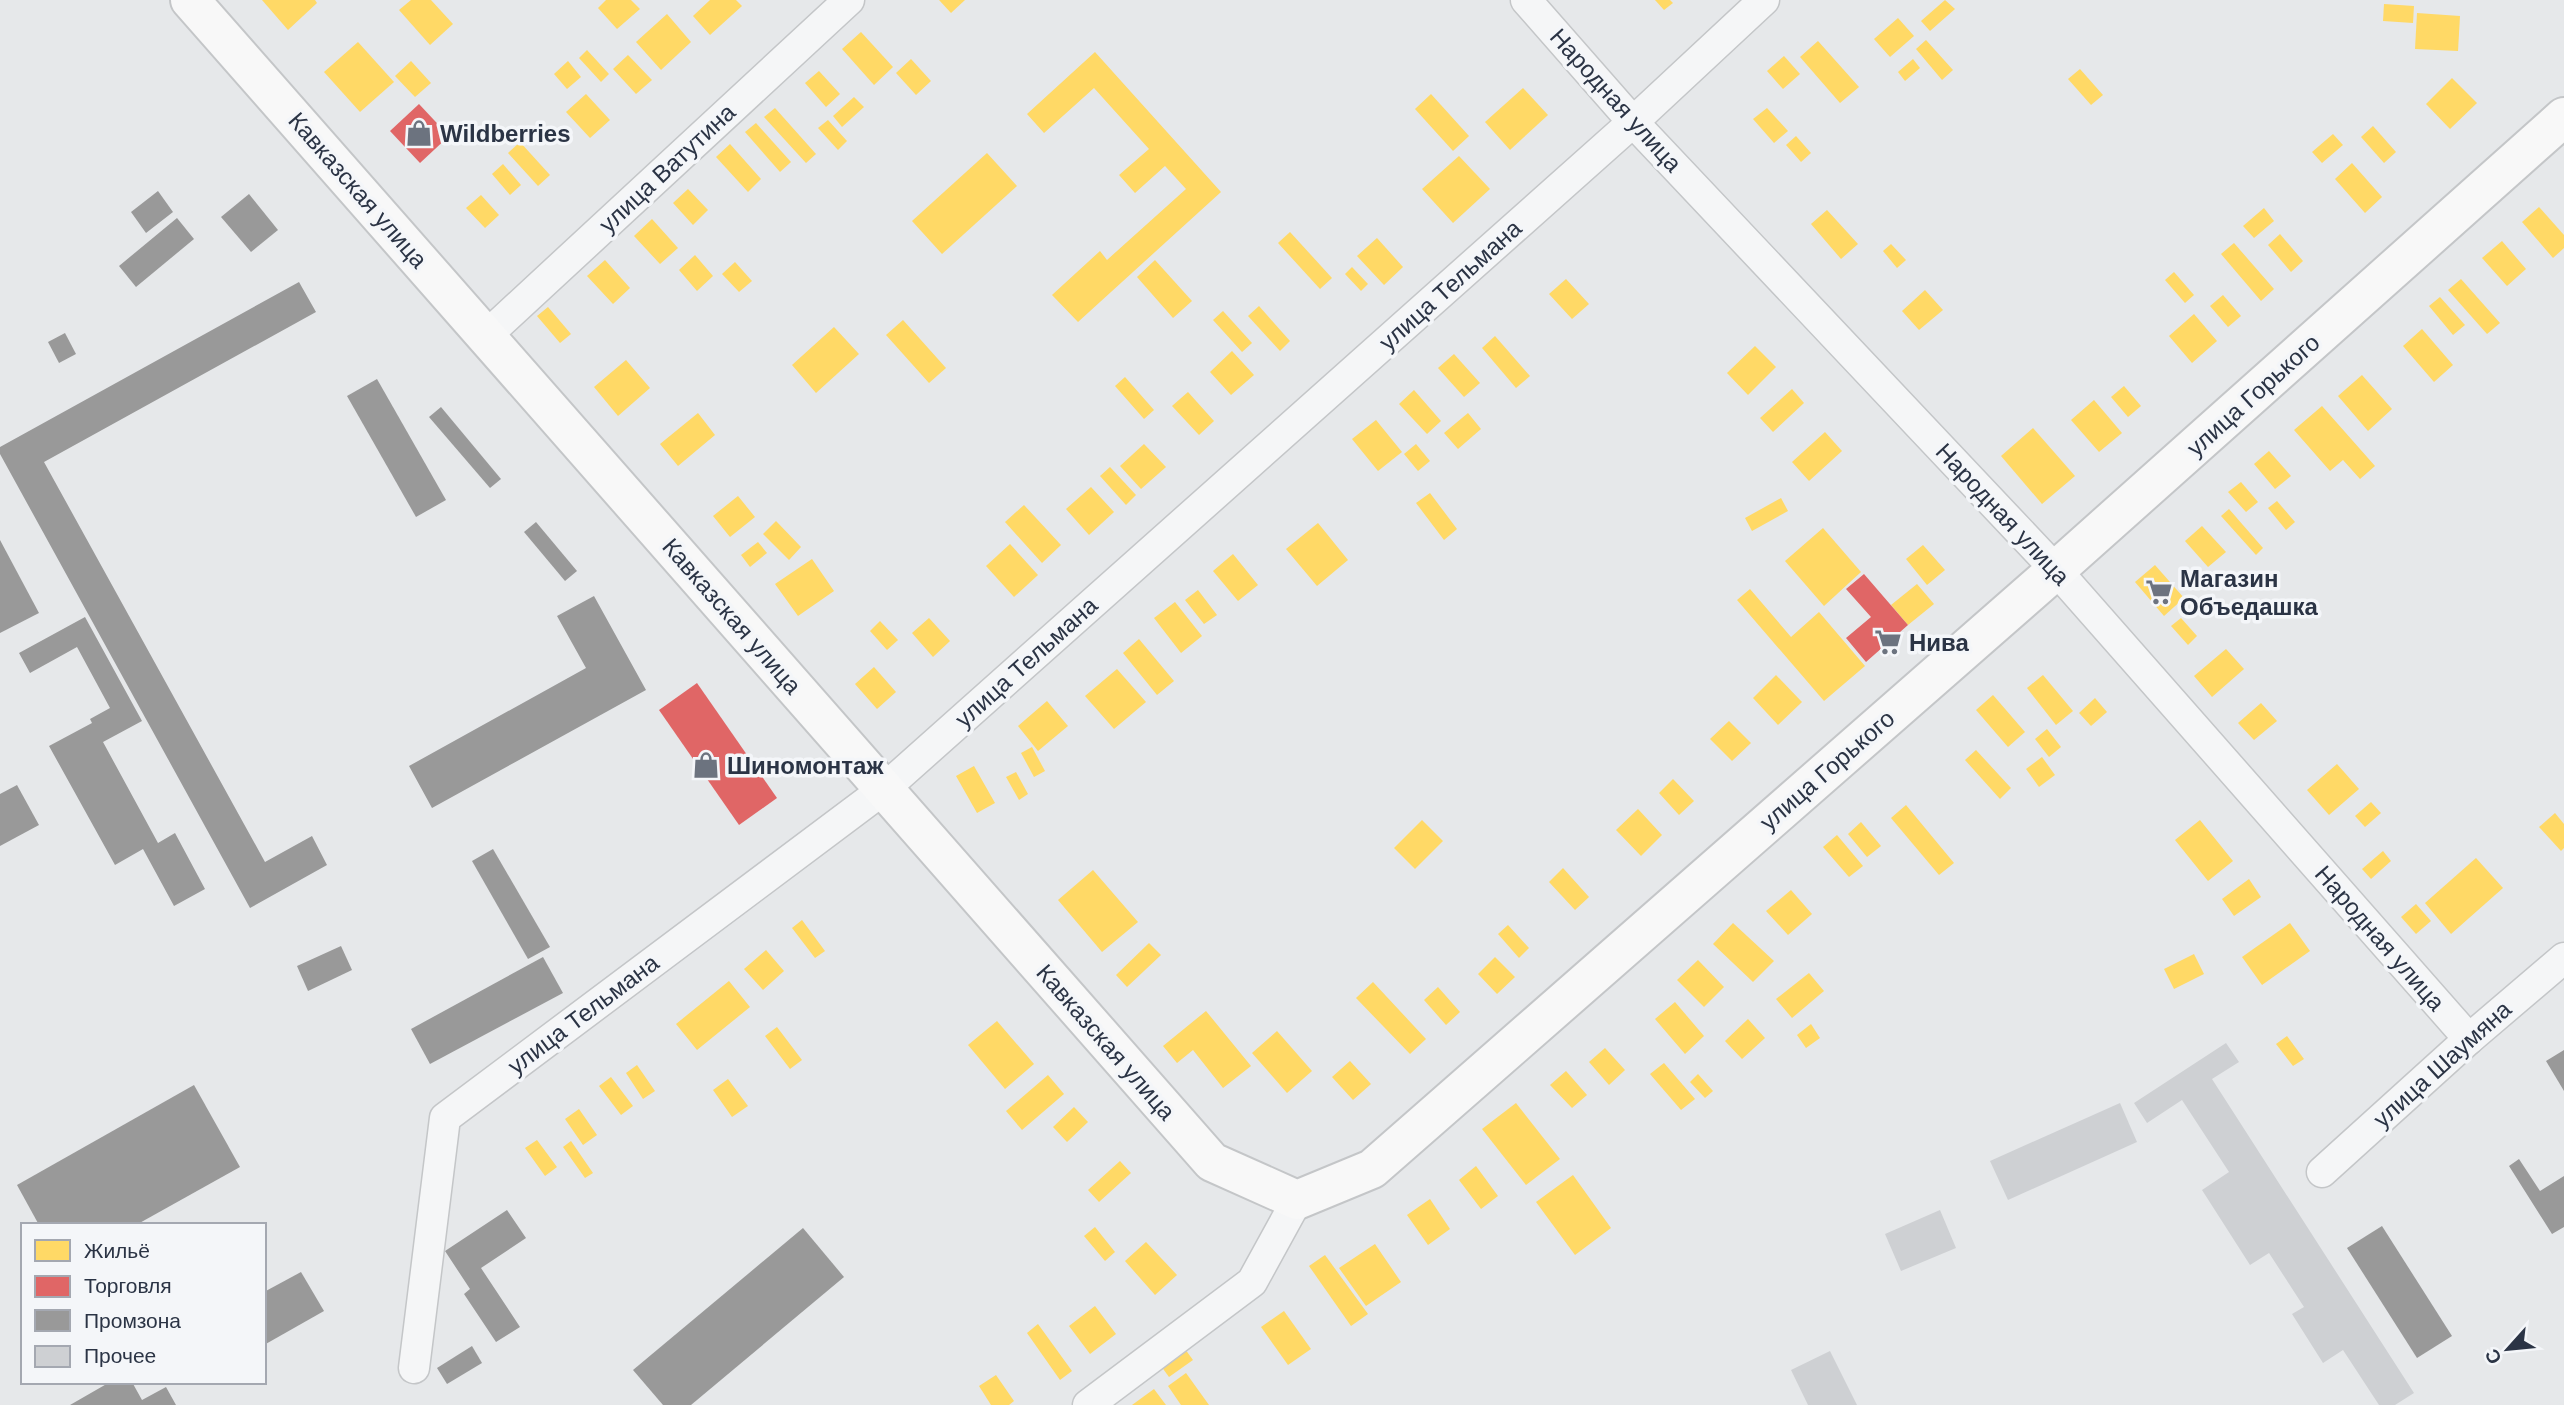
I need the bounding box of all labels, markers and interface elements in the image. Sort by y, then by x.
street label: Народная улица [1545,23,1688,178]
street label: улица Ватутина [594,98,741,238]
street label: Кавказская улица [283,107,433,274]
shop icon: Wildberries [404,118,434,148]
place label: Wildberries [440,120,571,147]
street label: улица Тельмана [1374,214,1527,356]
street label: улица Горького [2181,328,2325,462]
street label: Народная улица [1931,438,2076,591]
street label: Кавказская улица [657,533,807,700]
place label: Магазин Объедашка [2180,565,2319,620]
supermarket icon: Магазин Объедашка [2144,577,2174,607]
street label: улица Тельмана [950,591,1103,733]
supermarket icon: Нива [1873,627,1903,657]
place label: Нива [1909,629,1970,656]
street label: улица Горького [1754,704,1900,836]
shop icon: Шиномонтаж [691,750,721,780]
place label: Шиномонтаж [727,752,884,779]
street label: Народная улица [2310,860,2451,1016]
street label: улица Тельмана [502,948,664,1079]
street label: Кавказская улица [1031,959,1181,1126]
street label: улица Шаумяна [2368,995,2517,1133]
legend [21,1223,266,1384]
text: Жильё [84,1239,150,1262]
text: Торговля [84,1274,172,1297]
text: Промзона [84,1309,181,1332]
north arrow [2473,1314,2543,1384]
text: Прочее [84,1344,156,1367]
text: С [2481,1345,2506,1367]

